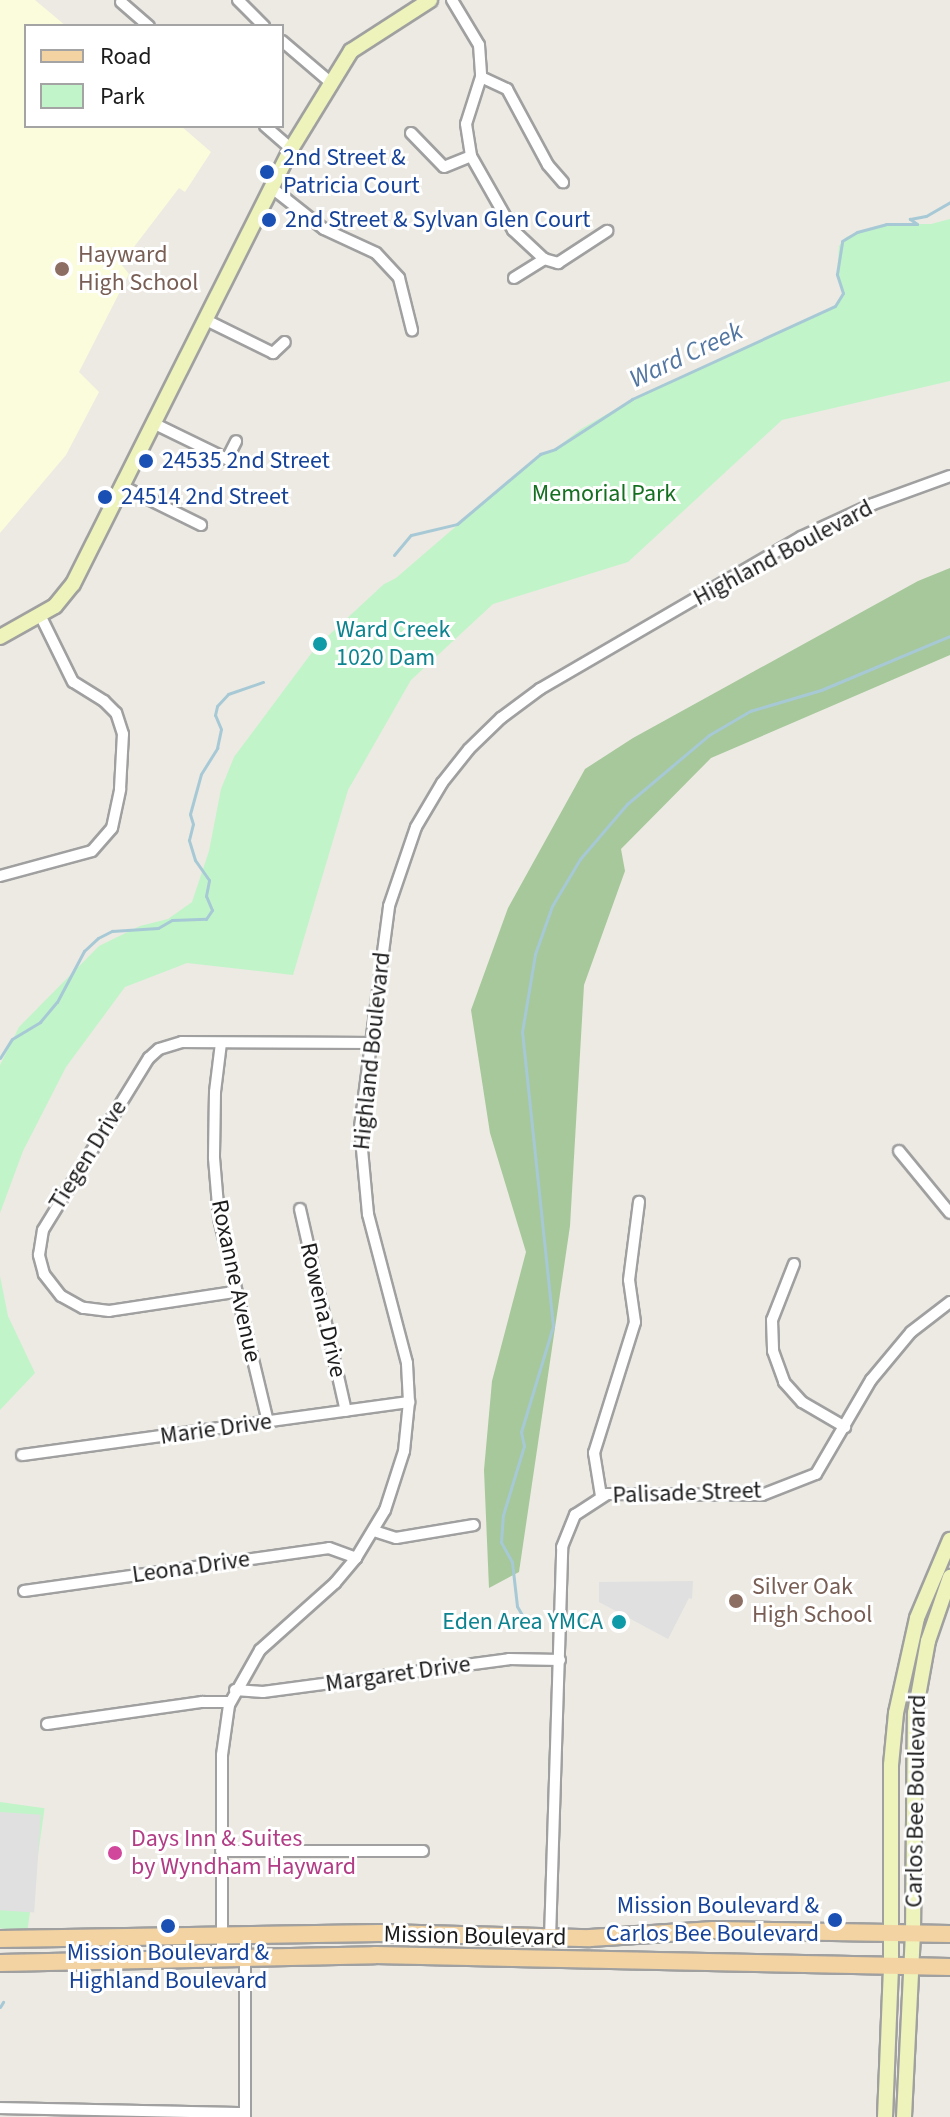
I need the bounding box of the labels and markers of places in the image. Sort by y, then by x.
place label: 2nd Street & Patricia Court [283,144,420,200]
marker: 2nd Street & Patricia Court [258,163,276,181]
place label: 2nd Street & Sylvan Glen Court [285,206,590,234]
marker: 2nd Street & Sylvan Glen Court [260,211,278,229]
place label: Hayward High School [78,241,198,297]
marker: Hayward High School [53,260,71,278]
place label: 24535 2nd Street [162,447,330,475]
marker: 24535 2nd Street [137,452,155,470]
place label: 24514 2nd Street [121,483,289,511]
marker: 24514 2nd Street [96,488,114,506]
place label: Ward Creek 1020 Dam [336,616,450,672]
marker: Ward Creek 1020 Dam [311,635,329,653]
place label: Silver Oak High School [752,1573,872,1629]
marker: Silver Oak High School [727,1592,745,1610]
place label: Eden Area YMCA [442,1608,603,1636]
marker: Eden Area YMCA [610,1613,628,1631]
place label: Days Inn & Suites by Wyndham Hayward [131,1825,356,1881]
marker: Days Inn & Suites by Wyndham Hayward [106,1844,124,1862]
place label: Mission Boulevard & Carlos Bee Boulevard [606,1892,819,1948]
marker: Mission Boulevard & Carlos Bee Boulevard [826,1911,844,1929]
marker: Mission Boulevard & Highland Boulevard [159,1917,177,1935]
place label: Mission Boulevard & Highland Boulevard [67,1939,269,1995]

